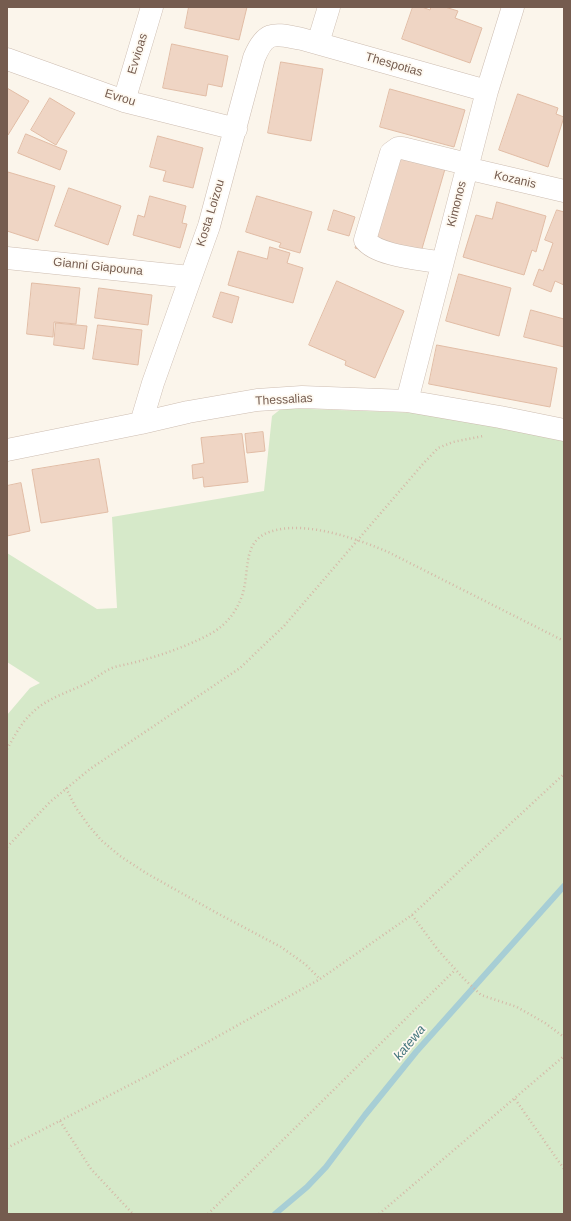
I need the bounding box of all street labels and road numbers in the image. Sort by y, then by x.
street label: Evvioas [125,32,151,76]
street label: Thespotias [364,50,424,80]
street label: Evrou [103,87,137,109]
street label: Kozanis [493,168,537,192]
street label: Kosta Loizou [194,178,228,248]
street label: Kimonos [444,180,470,228]
street label: Gianni Giapouna [52,255,144,279]
street label: Thessalias [255,391,313,409]

